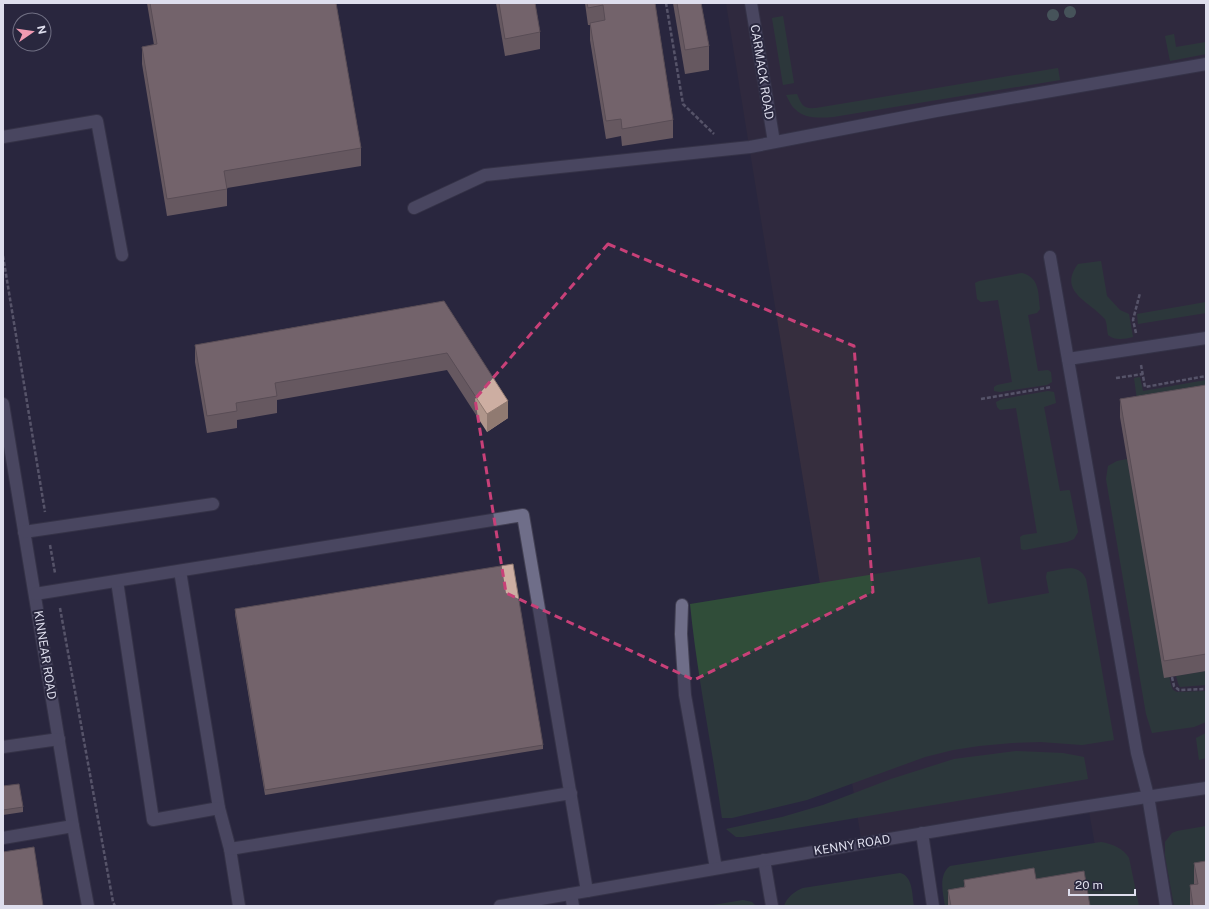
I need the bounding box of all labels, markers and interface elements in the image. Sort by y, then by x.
north arrow [12,12,52,52]
street label: CARMACK ROAD [748,23,776,121]
text: N [35,24,49,35]
street label: KINNEAR ROAD [31,610,59,700]
street label: KENNY ROAD [813,832,891,858]
scale bar [1069,871,1135,897]
text: 20 m [1075,878,1103,892]

